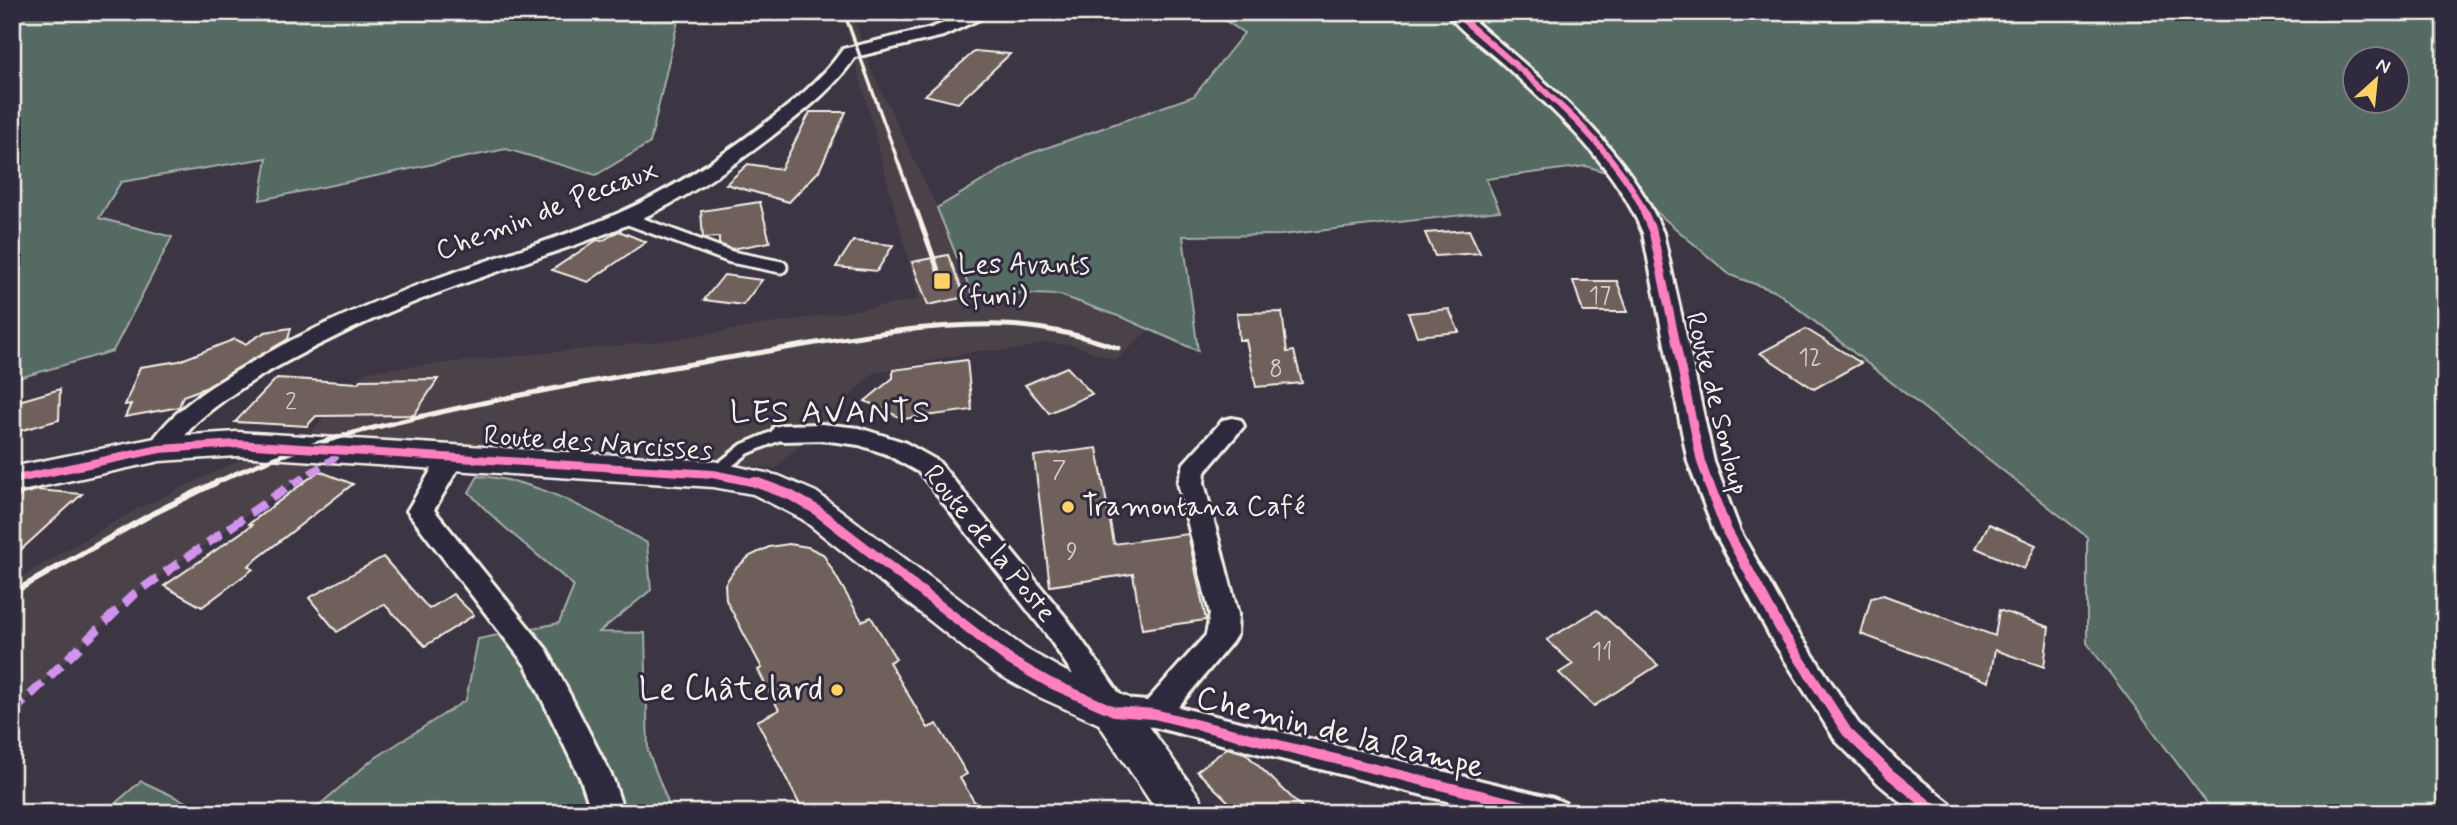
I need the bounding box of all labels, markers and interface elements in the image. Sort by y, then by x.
north arrow [2342,46,2412,116]
text: N [2372,52,2394,80]
street label: Chemin de Peccaux [431,152,663,270]
place label: Les Avants (funi) [958,247,1090,316]
marker: Les Avants (funi) [932,271,952,291]
house number: 17 [1589,281,1611,312]
street label: Route de Sonloup [1675,309,1757,499]
house number: 12 [1798,343,1822,374]
house number: 8 [1269,354,1283,385]
house number: 2 [285,387,297,418]
district label: LES AVANTS [730,392,932,434]
street label: Route des Narcisses [483,418,713,470]
house number: 7 [1052,455,1066,486]
street label: Route de la Poste [914,457,1064,631]
place label: Tramontana Café [1082,489,1305,526]
marker: Tramontana Café [1060,499,1076,515]
house number: 9 [1066,537,1078,568]
house number: 11 [1591,637,1613,668]
place label: Le Châtelard [639,668,823,712]
street label: Chemin de la Rampe [1191,676,1489,790]
marker: Le Châtelard [829,682,845,698]

